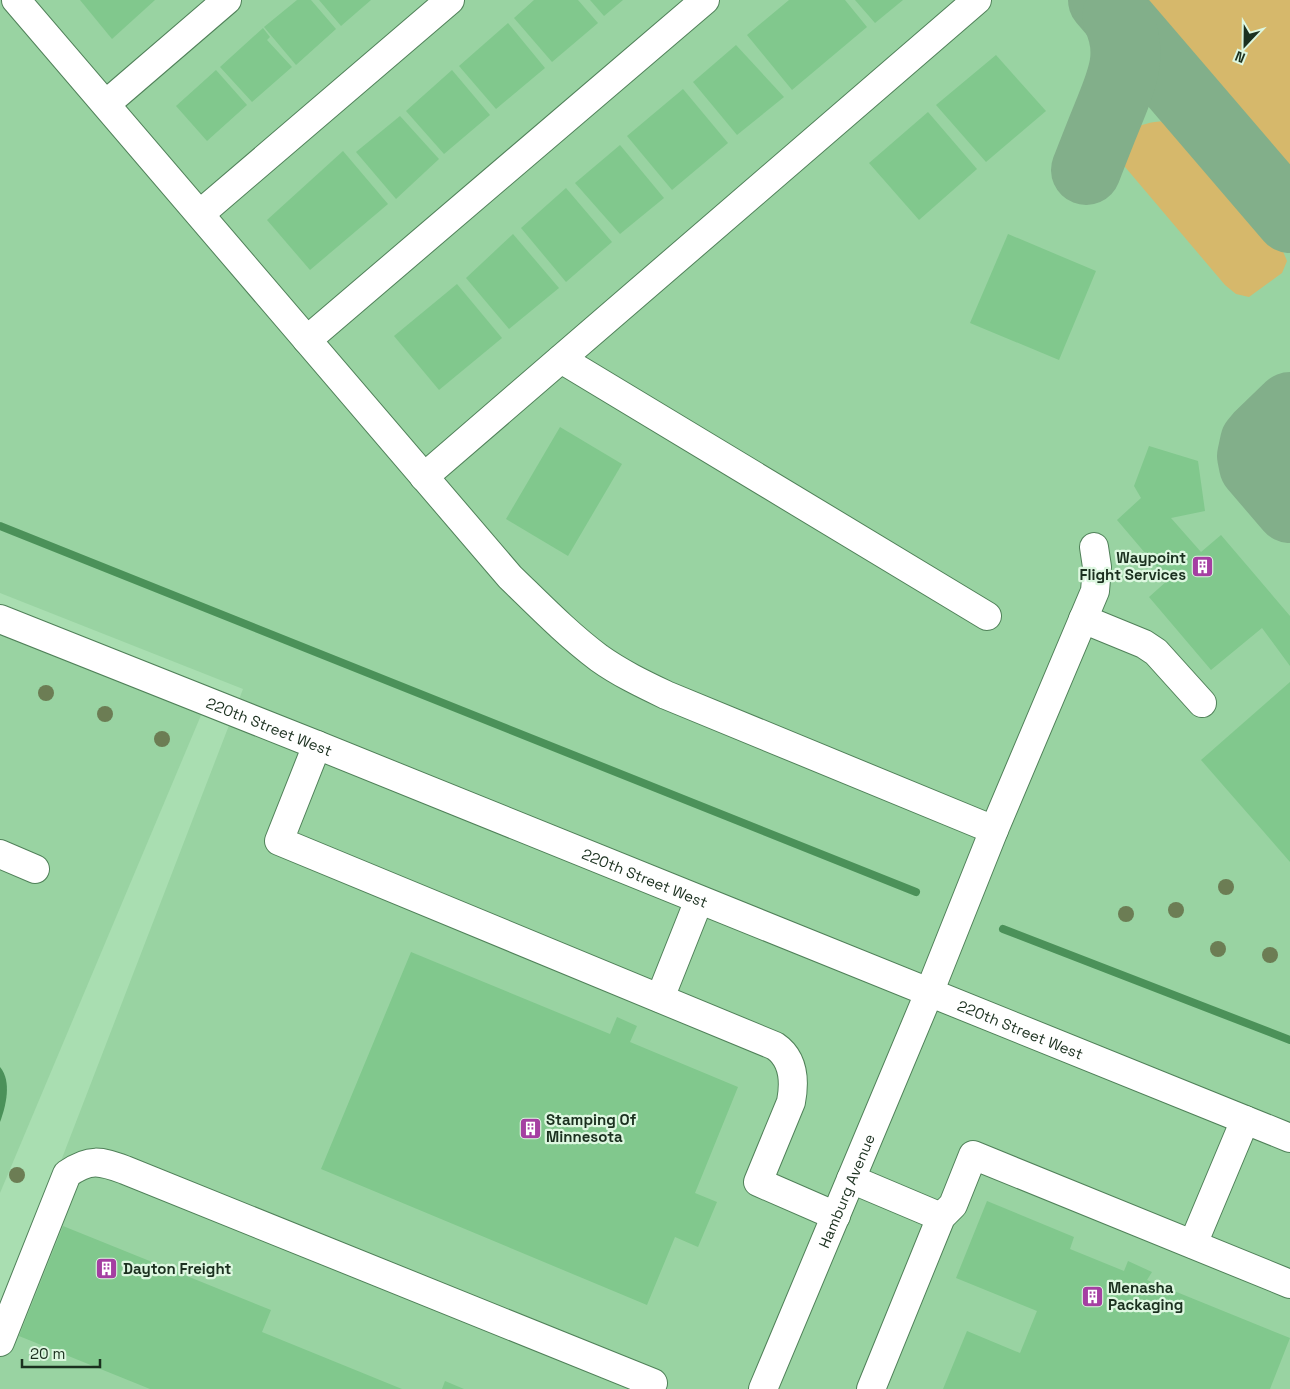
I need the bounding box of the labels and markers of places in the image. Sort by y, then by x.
place label: Waypoint Flight Services [1080,548,1186,584]
building icon: Waypoint Flight Services [1190,554,1214,578]
place label: Stamping Of Minnesota [546,1110,637,1146]
building icon: Stamping Of Minnesota [518,1116,542,1140]
building icon: Dayton Freight [95,1256,119,1280]
place label: Dayton Freight [123,1259,231,1278]
place label: Menasha Packaging [1108,1278,1183,1314]
building icon: Menasha Packaging [1080,1284,1104,1308]

